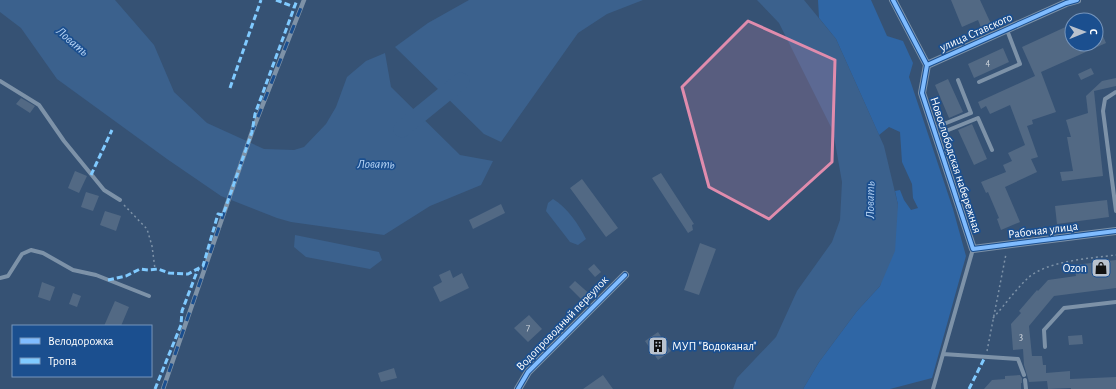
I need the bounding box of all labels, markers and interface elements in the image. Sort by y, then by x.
street label: улица Ставского [937,11,1015,55]
north arrow [1064,12,1104,52]
water label: Ловать [53,24,90,59]
text: С [1088,29,1099,35]
house number: 4 [986,58,991,68]
street label: Новослободская набережная [928,95,984,235]
water label: Ловать [356,158,395,171]
water label: Ловать [864,181,877,220]
street label: Рабочая улица [1007,220,1079,241]
shop icon: Ozon [1090,257,1112,279]
place label: Ozon [1063,262,1087,274]
street label: Водопроводный переулок [514,273,611,373]
house number: 7 [526,323,530,333]
legend [12,325,152,377]
house number: 3 [1019,332,1023,342]
text: Велодорожка [48,335,114,347]
building icon: МУП "Водоканал" [647,335,669,357]
place label: МУП "Водоканал" [672,340,757,352]
text: Тропа [48,355,77,367]

